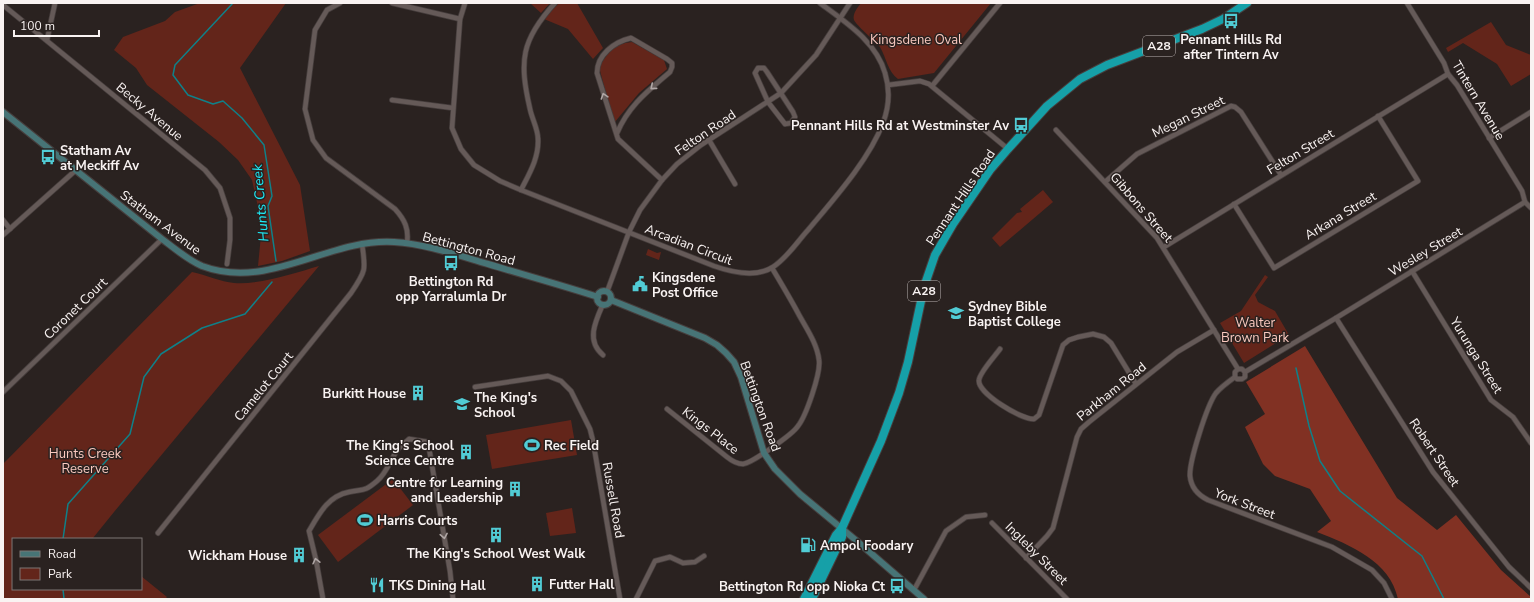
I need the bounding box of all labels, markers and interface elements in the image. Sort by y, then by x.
scale bar [14,12,99,38]
bus stop icon: Pennant Hills Rd after Tintern Av [1222,12,1240,30]
text: 100 m [20,18,55,34]
park label: Kingsdene Oval [870,31,962,49]
place label: Pennant Hills Rd after Tintern Av [1180,31,1282,64]
road number: A28 [1143,36,1175,56]
street label: Tintern Avenue [1447,58,1509,143]
street label: Becky Avenue [112,78,187,145]
one-way arrow [650,82,657,89]
street label: Megan Street [1149,91,1228,142]
one-way arrow [600,93,609,100]
street label: Felton Road [671,106,740,160]
bus stop icon: Pennant Hills Rd at Westminster Av [1012,116,1030,134]
place label: Pennant Hills Rd at Westminster Av [791,117,1009,135]
street label: Felton Street [1264,124,1338,179]
place label: Statham Av at Meckiff Av [60,142,139,175]
street label: Pennant Hills Road [922,146,1000,249]
bus stop icon: Statham Av at Meckiff Av [39,148,57,166]
water label: Hunts Creek [248,162,273,243]
street label: Gibbons Street [1106,169,1177,247]
street label: Statham Avenue [116,186,205,259]
street label: Arkana Street [1301,187,1380,244]
street label: Arcadian Circuit [642,220,735,270]
street label: Wesley Street [1385,223,1466,281]
street label: Bettington Road [420,228,517,270]
bus stop icon: Bettington Rd opp Yarralumla Dr [442,254,460,272]
place label: Kingsdene Post Office [652,269,718,302]
street label: Coronet Court [40,273,112,344]
place label: Bettington Rd opp Yarralumla Dr [396,273,507,306]
public building icon: Kingsdene Post Office [631,275,649,293]
road number: A28 [908,281,940,301]
place label: Sydney Bible Baptist College [968,298,1061,331]
school or university icon: Sydney Bible Baptist College [947,304,965,322]
street label: Yurunga Street [1445,313,1507,397]
park label: Walter Brown Park [1221,314,1290,347]
street label: Camelot Court [230,348,298,425]
street label: Bettington Road [735,358,785,454]
street label: Parkham Road [1073,358,1150,426]
building icon: Burkitt House [409,384,427,402]
place label: Burkitt House [323,385,406,403]
place label: The King's School [474,389,537,422]
school or university icon: The King's School [453,395,471,413]
street label: Kings Place [678,403,743,459]
street label: Robert Street [1405,415,1464,491]
sports icon: Rec Field [523,436,541,454]
place label: The King's School Science Centre [346,437,455,470]
place label: Rec Field [544,437,599,455]
building icon: The King's School Science Centre [457,443,475,461]
park label: Hunts Creek Reserve [49,445,122,478]
street label: Russell Road [597,461,629,540]
place label: Centre for Learning and Leadership [386,474,503,507]
building icon: Centre for Learning and Leadership [506,480,524,498]
street label: York Street [1211,484,1278,524]
sports icon: Harris Courts [356,511,374,529]
place label: Harris Courts [377,512,458,530]
street label: Ingleby Street [1001,518,1072,589]
building icon: The King's School West Walk [487,526,505,544]
one-way arrow [439,533,448,539]
fuel station icon: Ampol Foodary [799,536,817,554]
place label: Ampol Foodary [820,537,913,555]
legend [12,538,142,590]
place label: The King's School West Walk [407,545,586,563]
text: Road [48,546,76,562]
building icon: Wickham House [290,546,308,564]
place label: Wickham House [188,547,287,565]
one-way arrow [313,557,321,564]
text: Park [48,566,73,582]
building icon: Futter Hall [528,575,546,593]
restaurant icon: TKS Dining Hall [368,576,386,594]
place label: Futter Hall [549,576,615,594]
place label: TKS Dining Hall [389,577,487,595]
bus stop icon: Bettington Rd opp Nioka Ct [888,577,906,595]
place label: Bettington Rd opp Nioka Ct [719,578,886,596]

